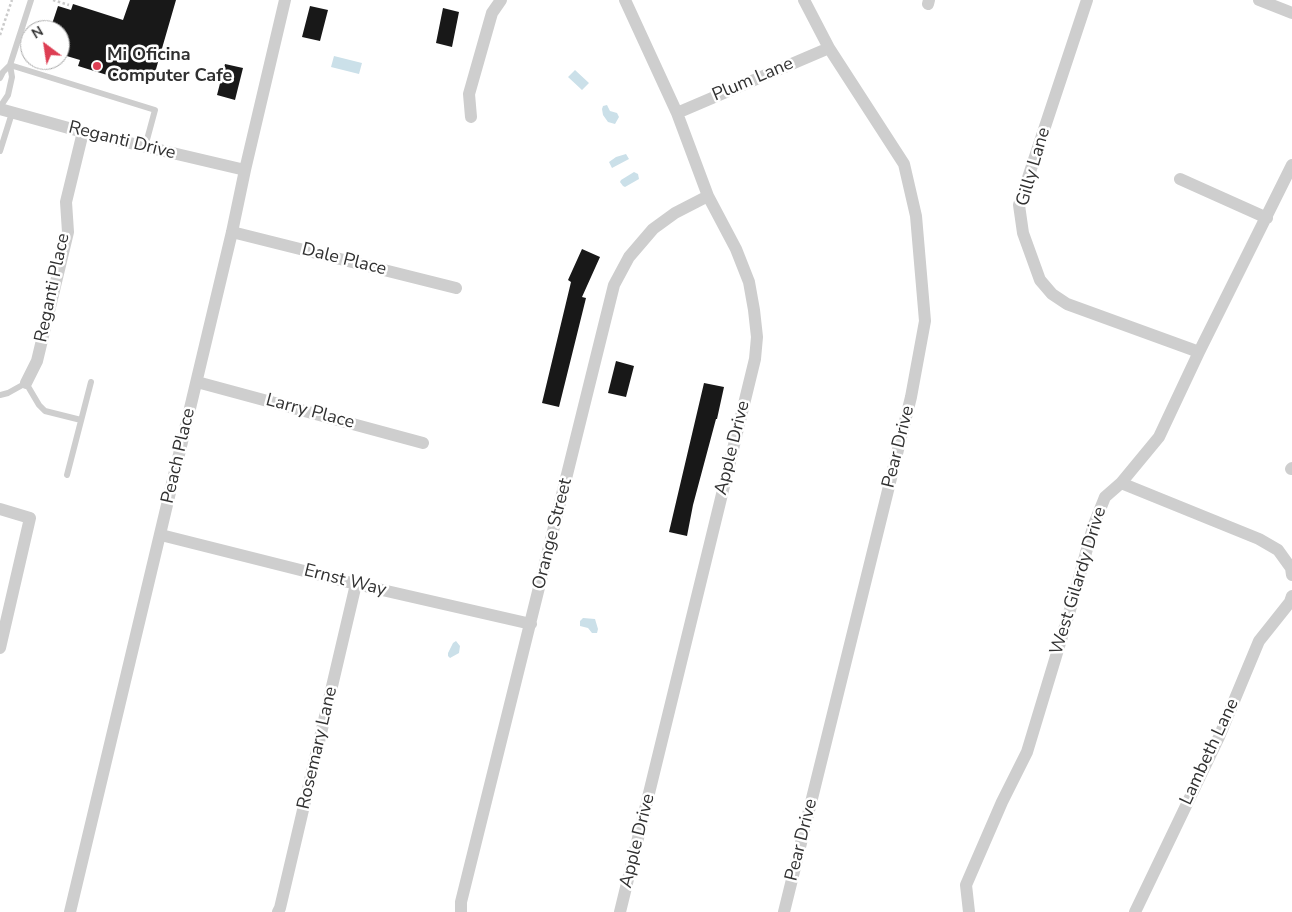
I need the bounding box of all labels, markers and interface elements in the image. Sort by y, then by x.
north arrow [20,20,70,70]
text: N [28,22,47,43]
place label: Mi Oficina Computer Cafe [107,45,232,88]
street label: Plum Lane [709,53,797,107]
marker: Mi Oficina Computer Cafe [91,60,103,72]
street label: Reganti Drive [66,117,178,165]
street label: Gilly Lane [1012,125,1056,209]
street label: Reganti Place [31,232,75,344]
street label: Dale Place [300,239,388,281]
street label: Larry Place [263,390,357,434]
street label: Apple Drive [711,399,755,497]
street label: Pear Drive [878,404,920,490]
street label: Peach Place [158,406,200,506]
street label: Orange Street [529,476,577,592]
street label: West Gilardy Drive [1046,505,1112,657]
street label: Ernst Way [302,560,388,602]
street label: Rosemary Lane [293,685,343,811]
street label: Lambeth Lane [1176,695,1244,809]
street label: Apple Drive [616,792,660,890]
street label: Pear Drive [781,797,823,883]

